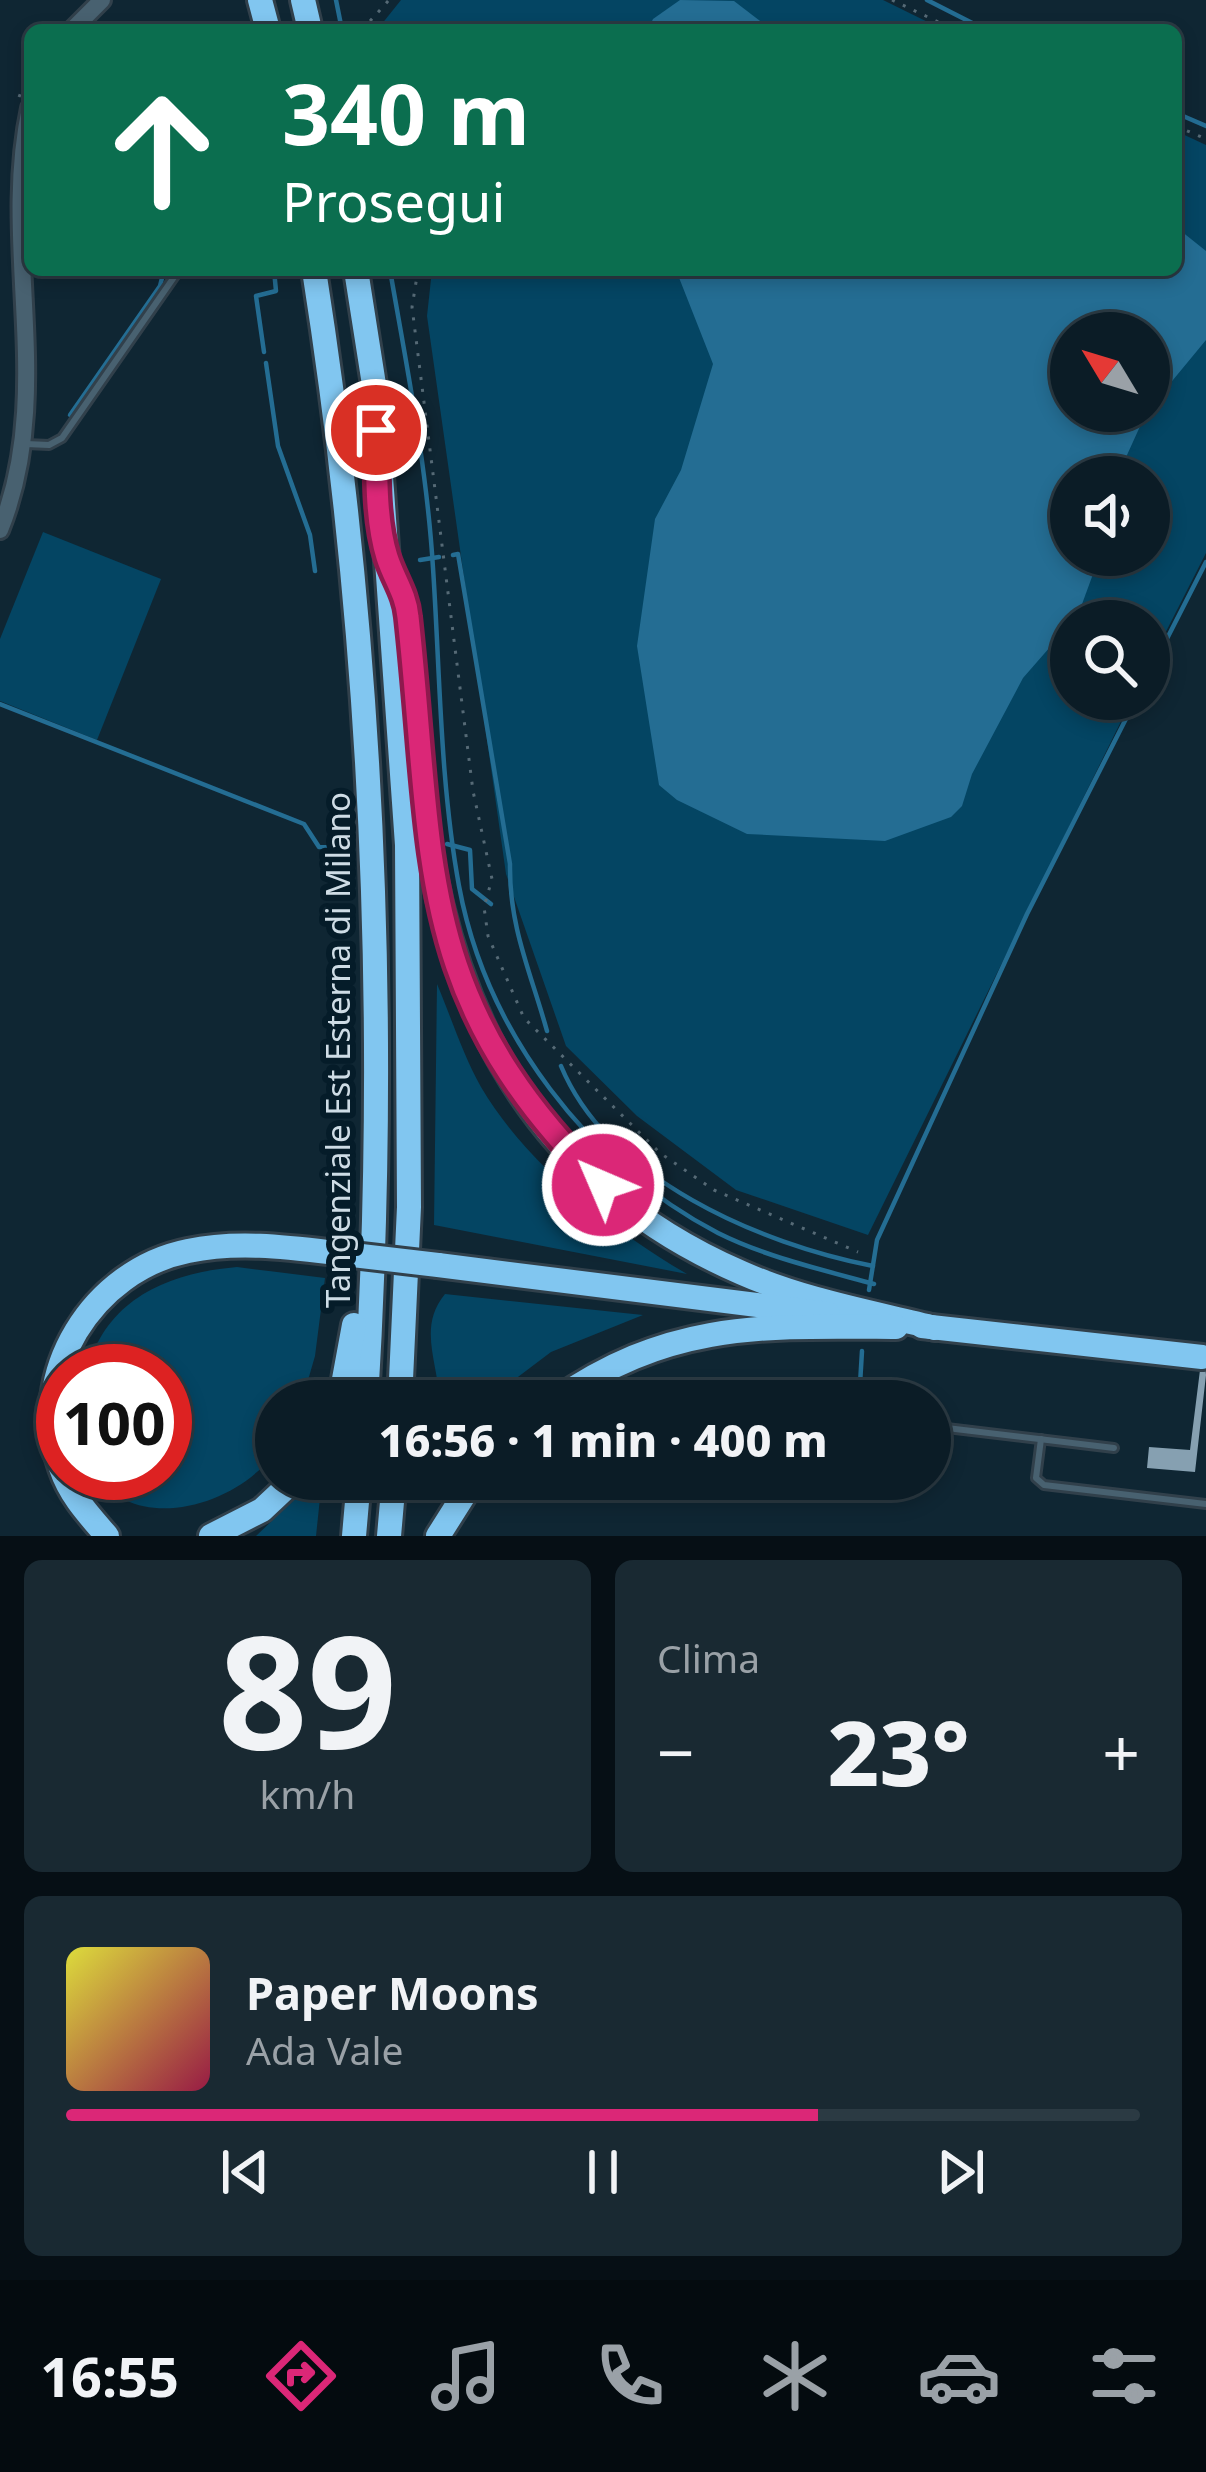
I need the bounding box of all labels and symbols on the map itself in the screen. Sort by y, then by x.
north arrow [1050,312,1170,432]
pin [325,379,427,481]
street label: Tangenziale Est Esterna di Milano [315,792,360,1308]
position arrow [540,1122,666,1248]
speed limit sign: 100 [36,1344,192,1500]

